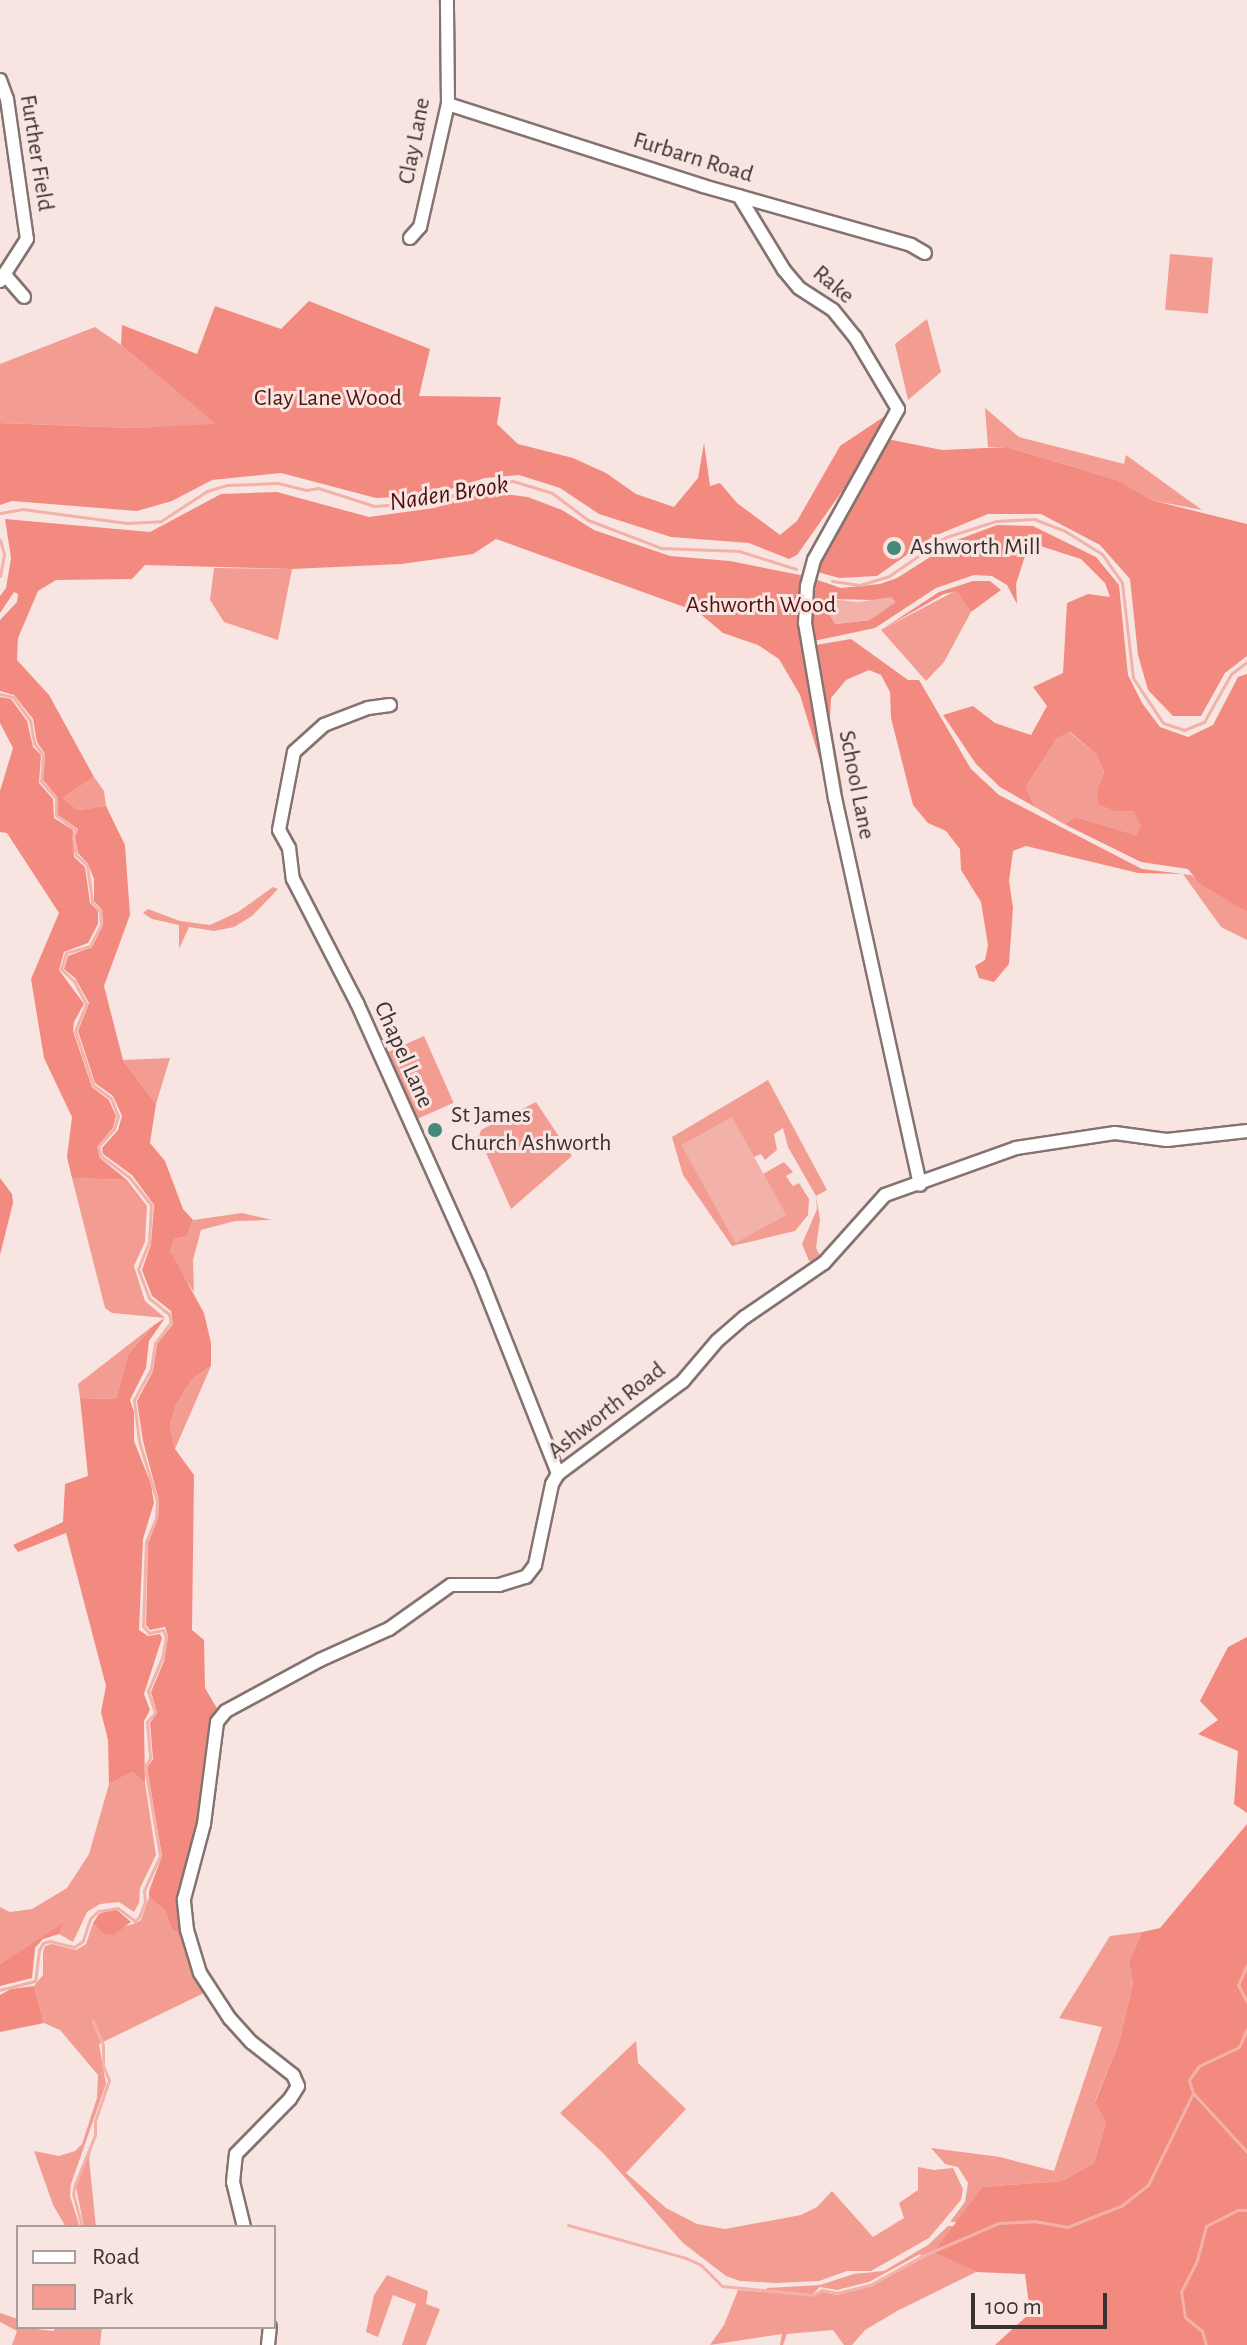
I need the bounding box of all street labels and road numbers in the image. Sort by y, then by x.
street label: Further Field [13,93,59,213]
street label: Clay Lane [393,95,437,187]
street label: Furbarn Road [629,126,757,190]
street label: Rake [806,259,860,311]
street label: School Lane [831,728,881,842]
street label: Chapel Lane [367,997,439,1113]
street label: Ashworth Road [542,1356,672,1466]

